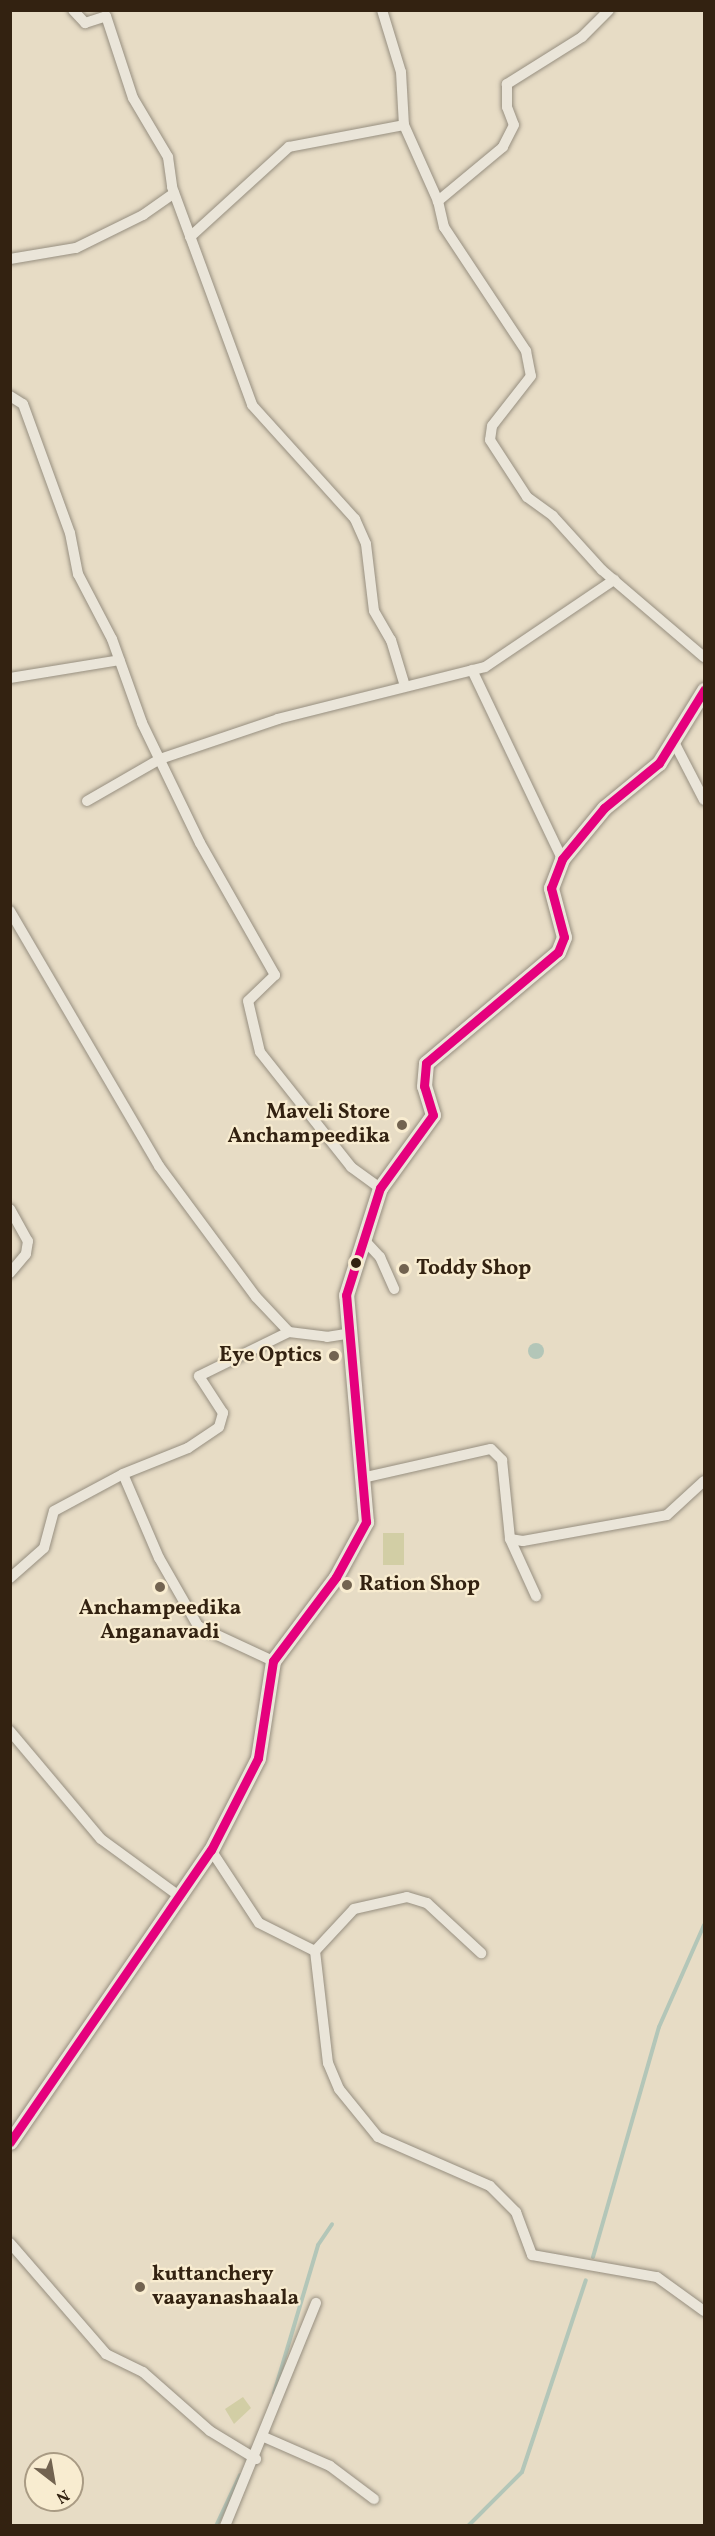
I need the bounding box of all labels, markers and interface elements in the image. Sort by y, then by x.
place label: Maveli Store Anchampeedika [228,1100,390,1150]
marker: Maveli Store Anchampeedika [395,1118,409,1132]
place label: Toddy Shop [416,1256,532,1282]
unlabelled marker [350,1257,362,1269]
marker: Toddy Shop [397,1262,411,1276]
place label: Eye Optics [219,1343,322,1369]
marker: Eye Optics [327,1349,341,1363]
place label: Ration Shop [359,1572,480,1598]
marker: Ration Shop [340,1578,354,1592]
marker: Anchampeedika Anganavadi [153,1580,167,1594]
place label: Anchampeedika Anganavadi [79,1596,241,1646]
place label: kuttanchery vaayanashaala [152,2262,299,2312]
marker: kuttanchery vaayanashaala [133,2280,147,2294]
north arrow [24,2452,84,2512]
text: N [52,2483,73,2508]

